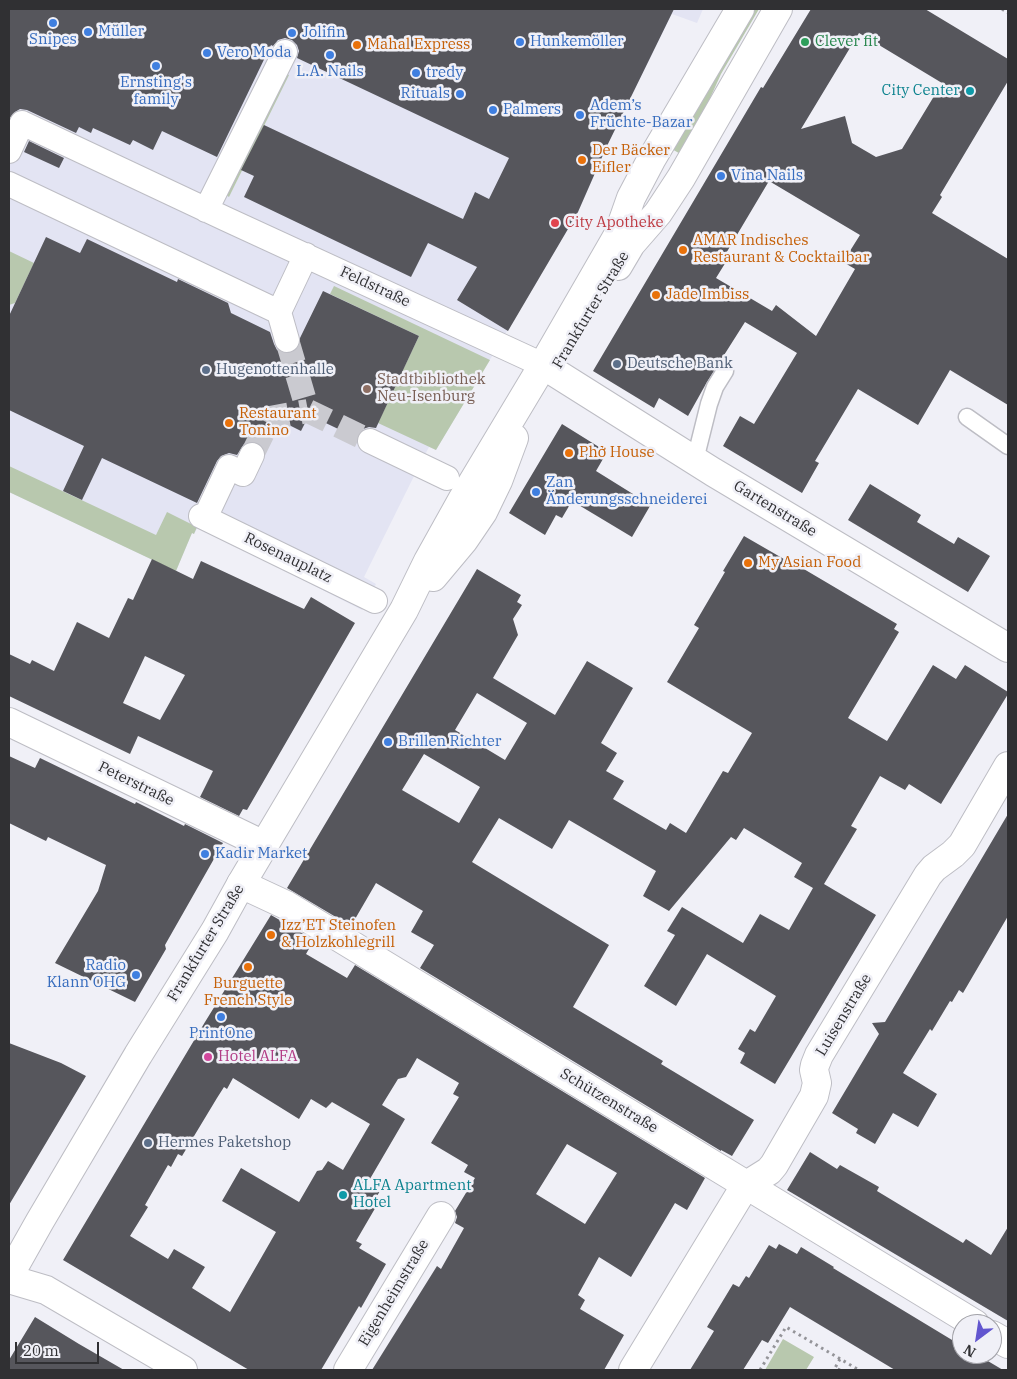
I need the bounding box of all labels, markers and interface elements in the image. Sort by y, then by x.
marker: Snipes [47,17,59,29]
place label: Müller [98,23,144,41]
place label: Jolifin [302,24,345,42]
marker: Müller [82,26,94,38]
marker: Jolifin [286,27,298,39]
place label: Snipes [29,31,77,49]
place label: Hunkemöller [530,33,624,51]
place label: Clever fit [815,33,878,51]
place label: Mahal Express [367,36,470,54]
marker: Hunkemöller [514,36,526,48]
marker: Clever fit [799,36,811,48]
marker: Mahal Express [351,39,363,51]
place label: Vero Moda [217,44,292,62]
marker: Vero Moda [201,47,213,59]
marker: L.A. Nails [324,49,336,61]
marker: Ernsting's family [150,60,162,72]
place label: L.A. Nails [296,63,364,81]
place label: tredy [426,64,463,82]
marker: tredy [410,67,422,79]
place label: Ernsting's family [120,74,192,109]
place label: City Center [882,82,960,100]
place label: Rituals [401,85,450,103]
marker: City Center [964,85,976,97]
marker: Rituals [454,88,466,100]
place label: Adem’s Früchte-Bazar [590,97,692,132]
place label: Palmers [503,101,561,119]
marker: Palmers [487,104,499,116]
marker: Adem’s Früchte-Bazar [574,109,586,121]
place label: Der Bäcker Eifler [592,142,670,177]
marker: Der Bäcker Eifler [576,154,588,166]
place label: Vina Nails [731,167,803,185]
marker: Vina Nails [715,170,727,182]
place label: City Apotheke [565,214,663,232]
marker: City Apotheke [549,217,561,229]
place label: AMAR Indisches Restaurant & Cocktailbar [693,232,869,267]
marker: AMAR Indisches Restaurant & Cocktailbar [677,244,689,256]
street label: Frankfurter Straße [549,248,633,372]
street label: Feldstraße [337,263,413,311]
place label: Jade Imbiss [666,286,749,304]
marker: Jade Imbiss [650,289,662,301]
place label: Deutsche Bank [627,355,733,373]
marker: Deutsche Bank [611,358,623,370]
place label: Hugenottenhalle [216,361,334,379]
marker: Hugenottenhalle [200,364,212,376]
place label: Stadtbibliothek Neu-Isenburg [377,371,486,406]
marker: Stadtbibliothek Neu-Isenburg [361,383,373,395]
place label: Restaurant Tonino [239,405,317,440]
marker: Restaurant Tonino [223,417,235,429]
place label: Phở House [579,444,655,462]
marker: Phở House [563,447,575,459]
place label: Zan Änderungsschneiderei [546,474,708,509]
street label: Gartenstraße [730,477,820,541]
marker: Zan Änderungsschneiderei [530,486,542,498]
street label: Rosenauplatz [241,529,335,587]
place label: My Asian Food [758,554,861,572]
marker: My Asian Food [742,557,754,569]
place label: Brillen Richter [398,733,501,751]
marker: Brillen Richter [382,736,394,748]
street label: Peterstraße [95,758,177,810]
place label: Kadir Market [215,845,307,863]
marker: Kadir Market [199,848,211,860]
street label: Frankfurter Straße [164,881,248,1005]
place label: Izz’ET Steinofen & Holzkohlegrill [281,917,396,952]
marker: Izz’ET Steinofen & Holzkohlegrill [265,929,277,941]
place label: Radio Klann OHG [47,957,126,992]
marker: Burguette French Style [242,961,254,973]
marker: Radio Klann OHG [130,969,142,981]
street label: Luisenstraße [812,971,876,1059]
place label: Burguette French Style [204,975,292,1010]
marker: PrintOne [215,1011,227,1023]
place label: PrintOne [189,1025,253,1043]
place label: Hotel ALFA [218,1048,298,1066]
marker: Hotel ALFA [202,1051,214,1063]
street label: Schützenstraße [557,1065,661,1137]
place label: Hermes Paketshop [158,1134,291,1152]
marker: Hermes Paketshop [142,1137,154,1149]
place label: ALFA Apartment Hotel [353,1177,472,1212]
marker: ALFA Apartment Hotel [337,1189,349,1201]
street label: Eigenheimstraße [355,1236,433,1350]
north arrow [952,1314,1002,1364]
scale bar [18,1332,101,1364]
text: N [960,1340,979,1362]
text: 20 m [23,1341,59,1360]

